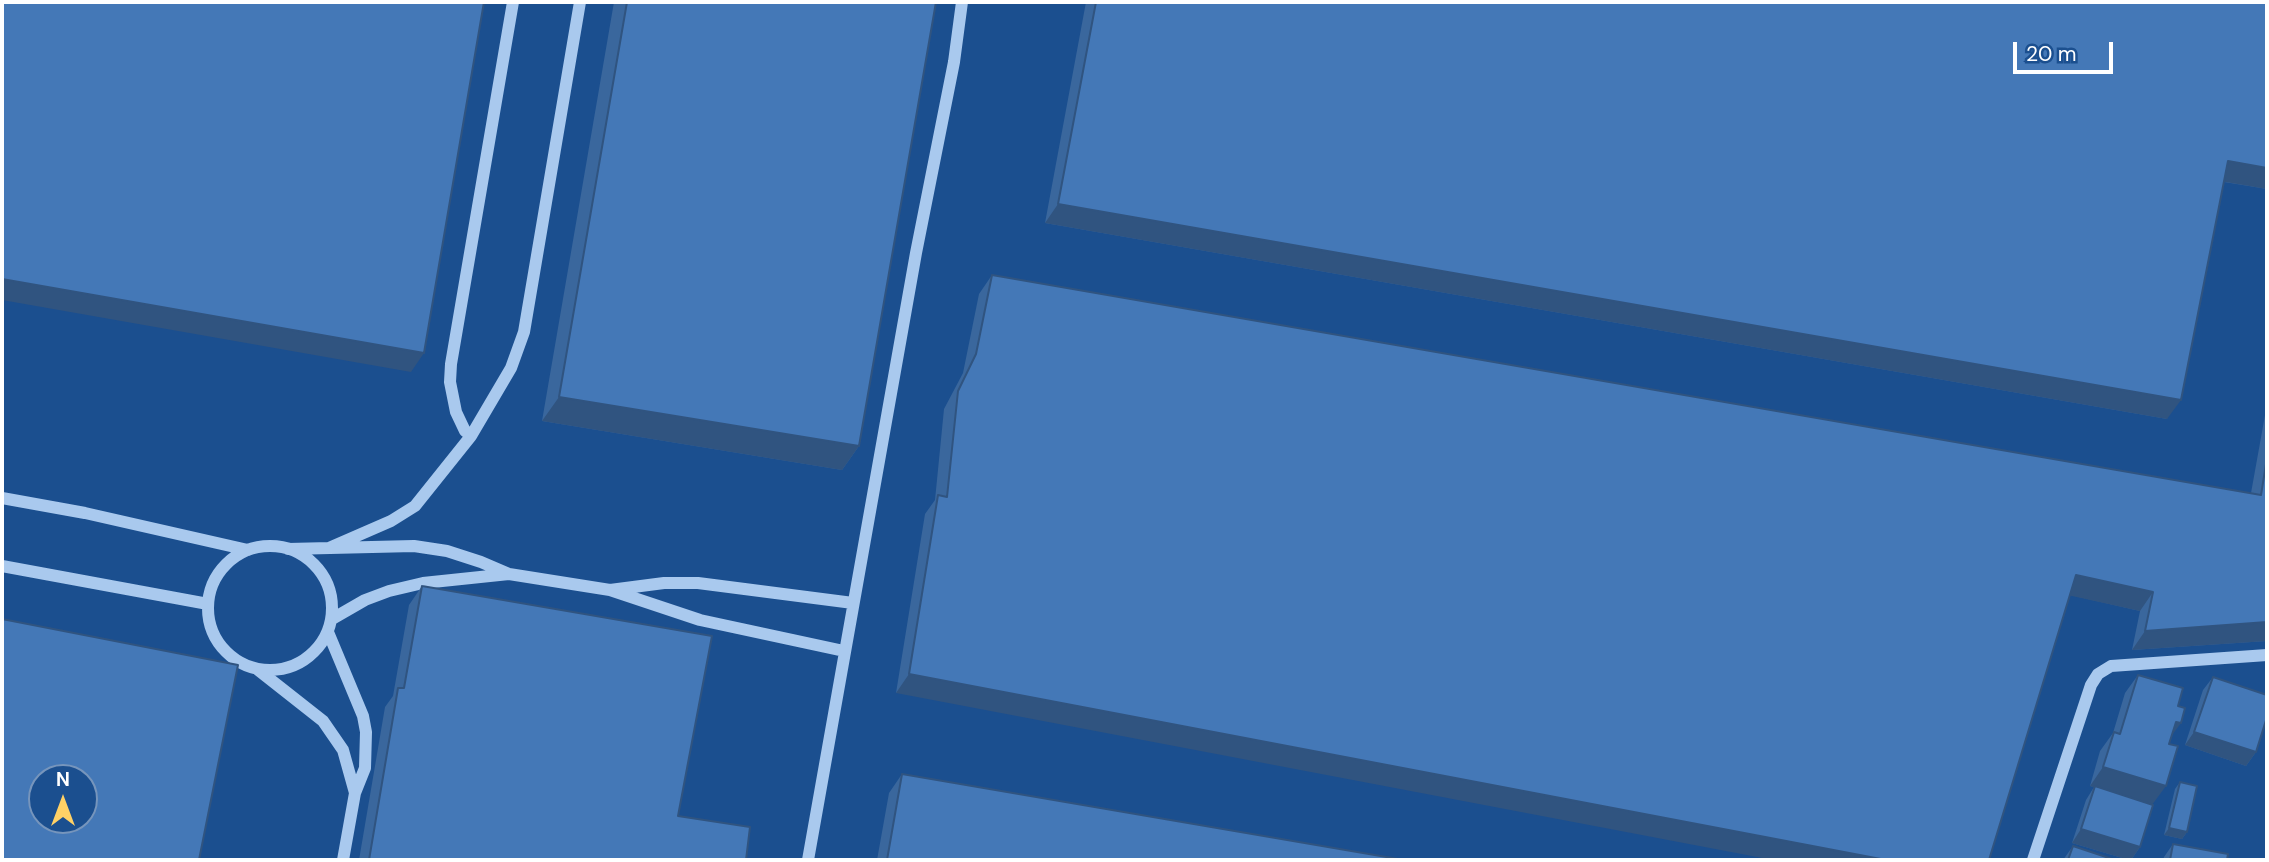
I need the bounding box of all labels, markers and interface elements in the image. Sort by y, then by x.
scale bar [2017,28,2117,72]
text: 20 m [2026,40,2077,68]
north arrow [28,764,98,834]
text: N [56,767,70,792]

